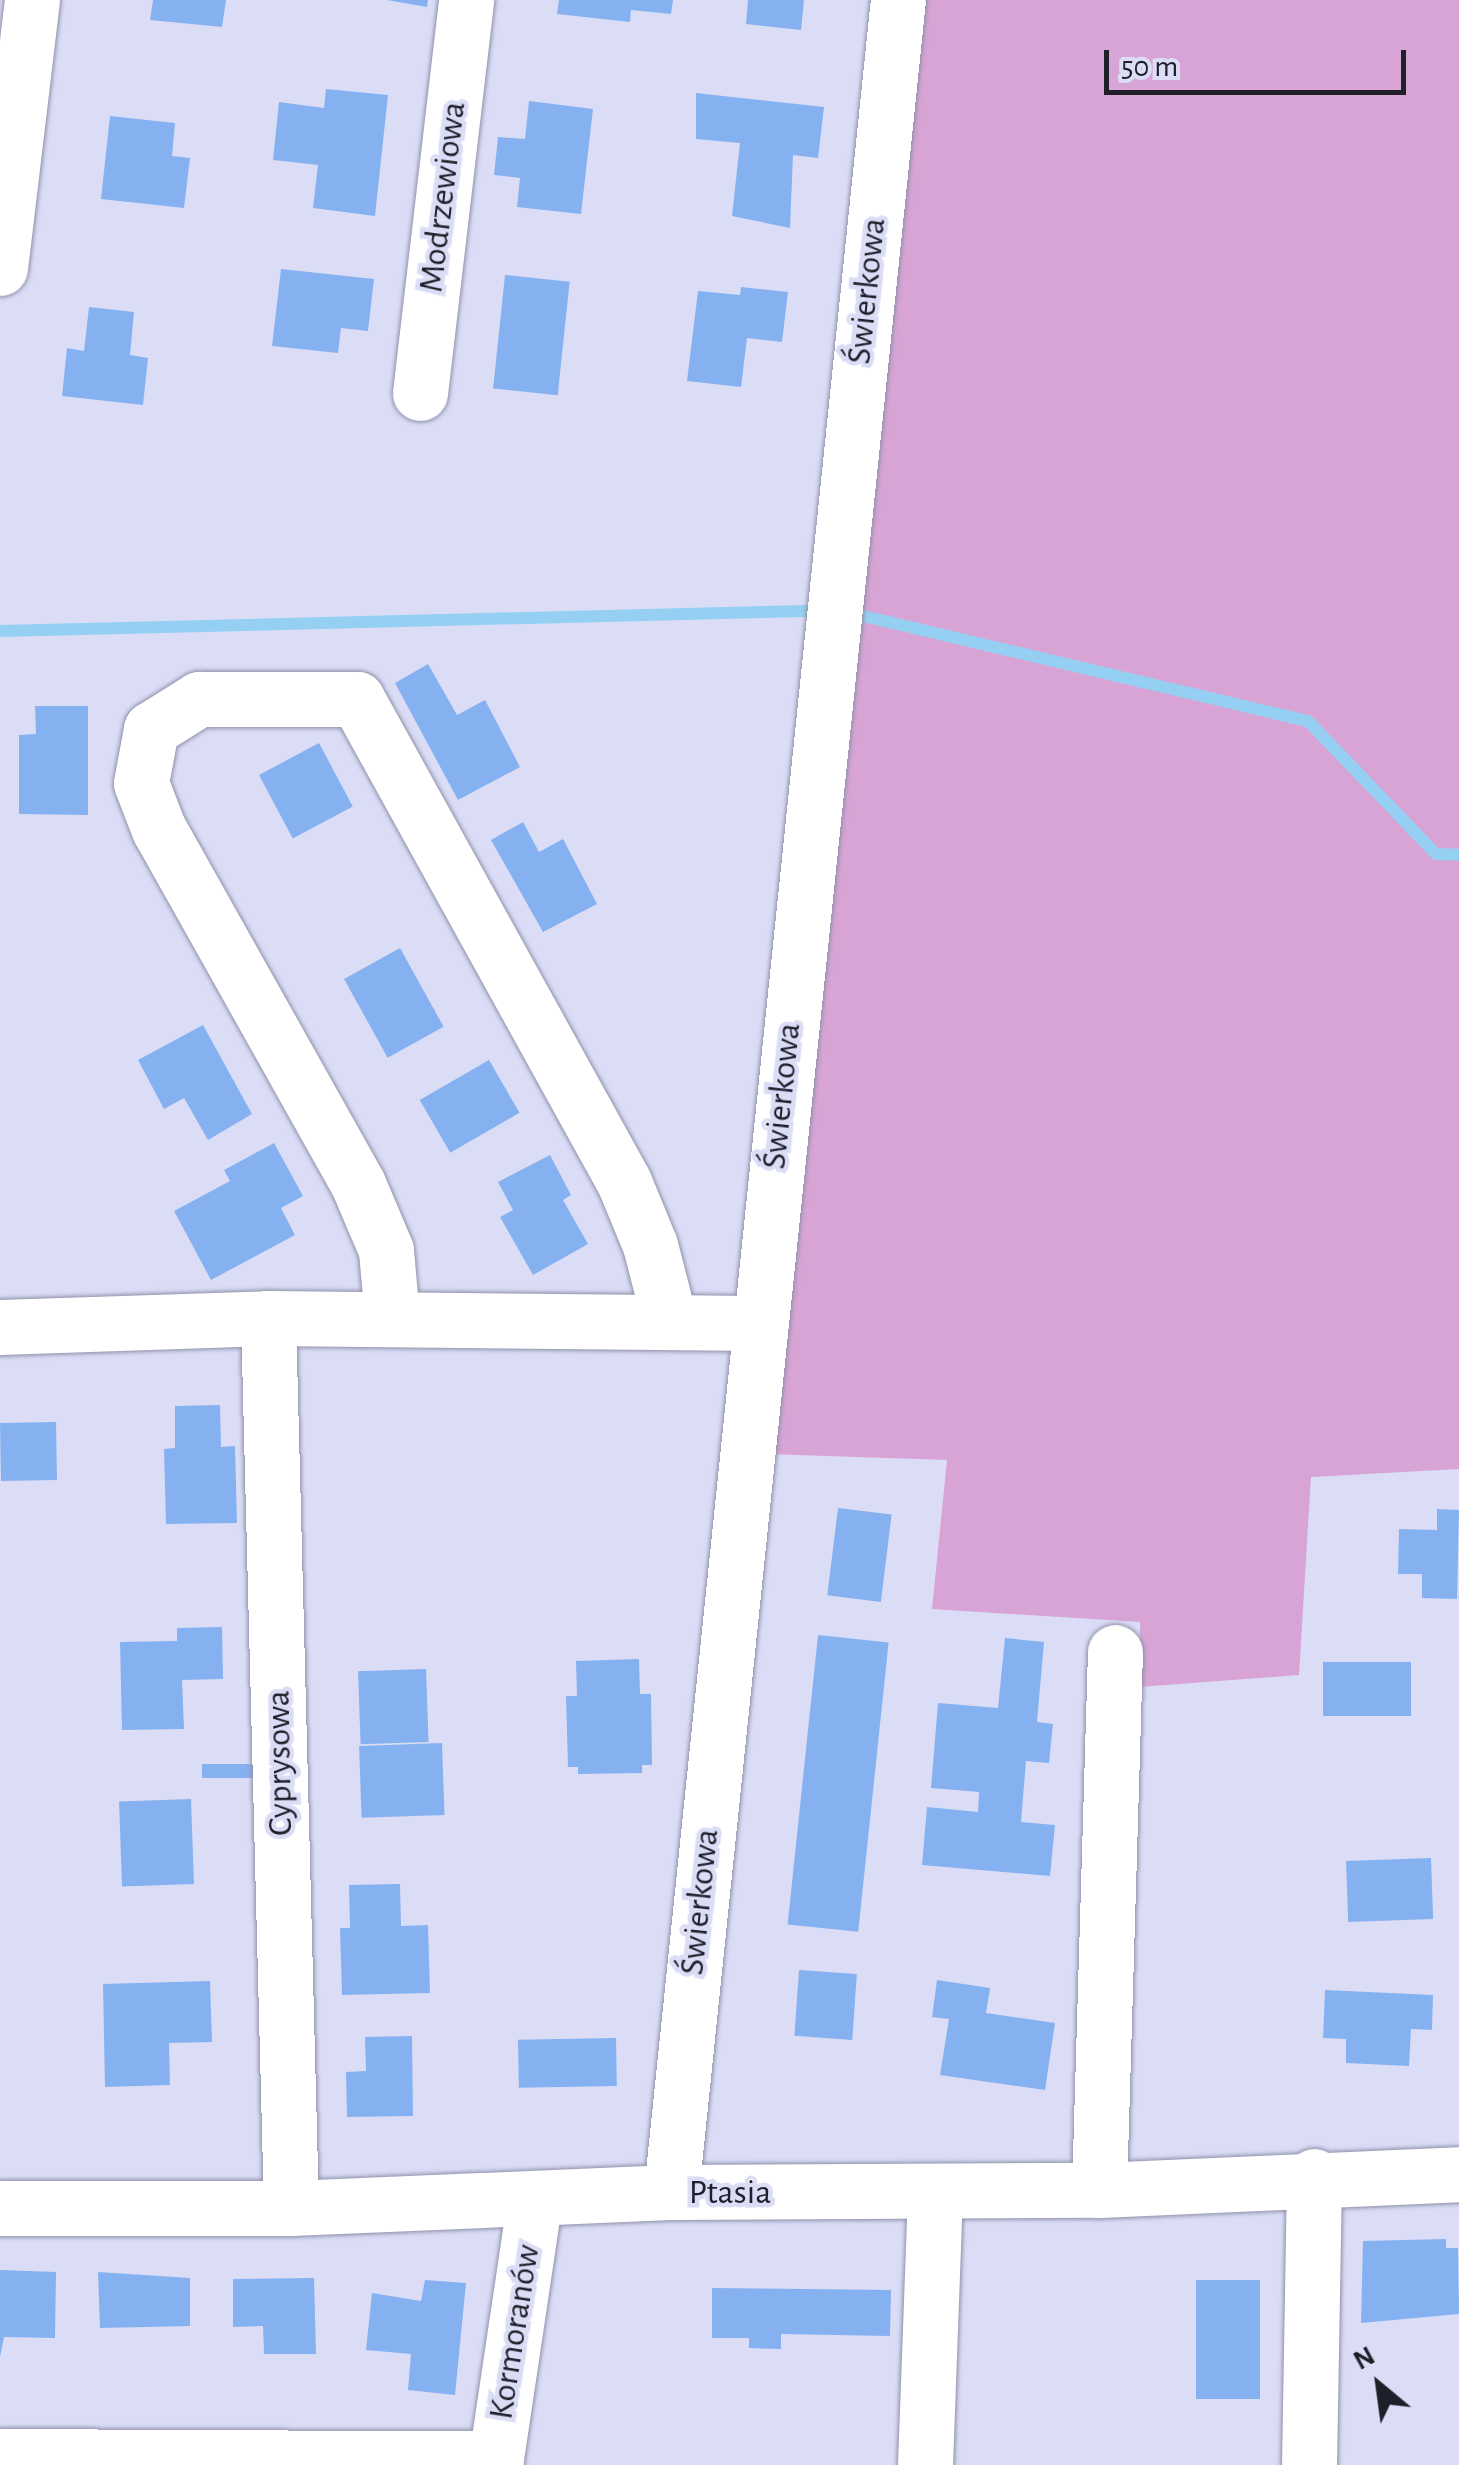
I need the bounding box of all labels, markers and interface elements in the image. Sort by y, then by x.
scale bar [1109,30,1412,92]
text: 50 m [1121,52,1178,82]
street label: Modrzewiowa [410,99,476,295]
street label: Świerkowa [838,216,896,366]
street label: Świerkowa [753,1021,811,1171]
street label: Cyprysowa [258,1690,302,1836]
street label: Świerkowa [671,1827,729,1977]
street label: Ptasia [689,2172,771,2214]
street label: Kormoranów [480,2242,550,2422]
north arrow [1329,2335,1429,2435]
text: N [1349,2342,1380,2376]

